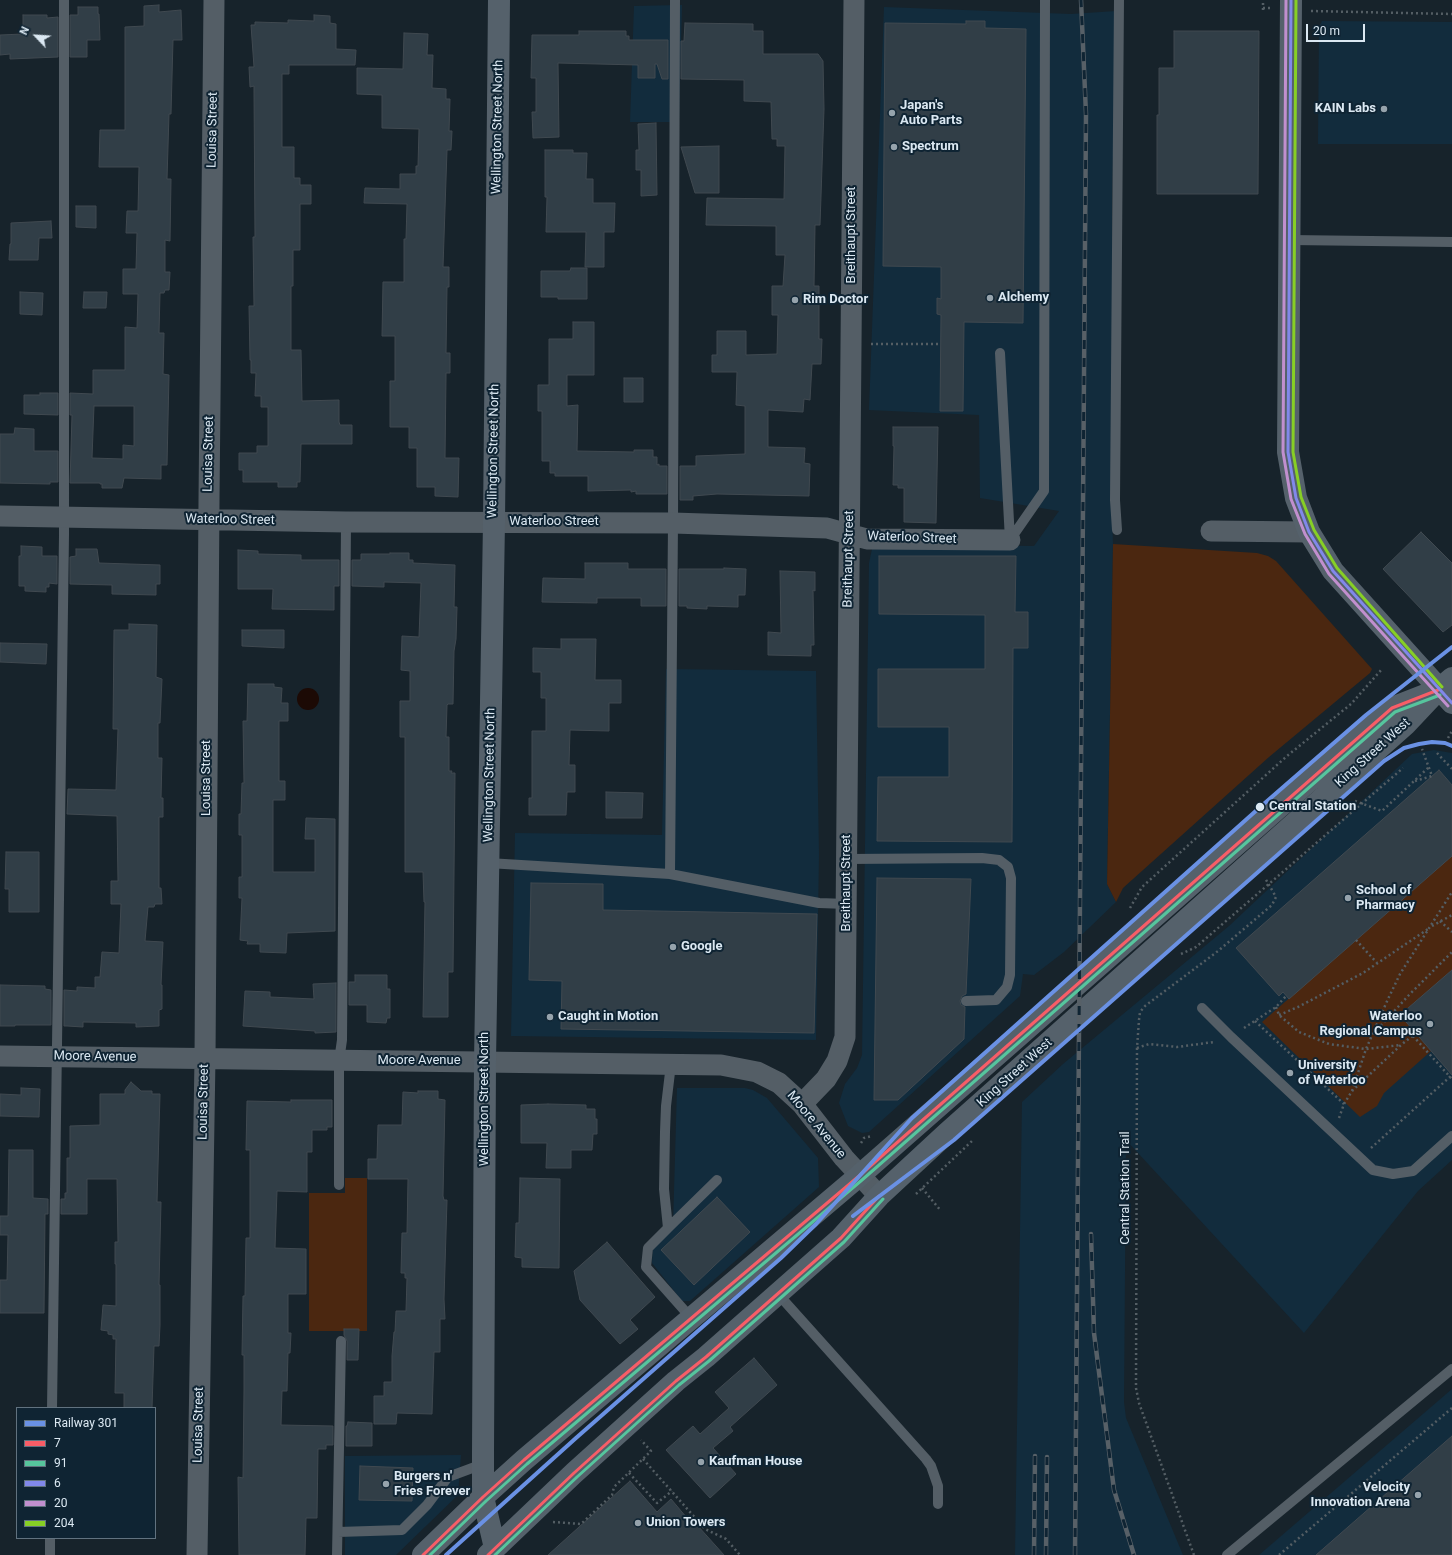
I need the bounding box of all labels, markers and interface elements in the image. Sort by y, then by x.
north arrow [16,16,56,56]
scale bar [1308,16,1367,42]
text: N [17,24,32,37]
text: 20 m [1313,24,1340,38]
street label: Wellington Street North [489,60,507,194]
street label: Louisa Street [205,92,221,168]
place label: Japan's Auto Parts [900,98,962,129]
place label: KAIN Labs [1315,101,1376,117]
marker: KAIN Labs [1379,104,1389,114]
marker: Japan's Auto Parts [887,108,897,118]
place label: Spectrum [902,139,959,155]
marker: Spectrum [889,142,899,152]
street label: Breithaupt Street [844,186,860,284]
place label: Alchemy [998,290,1049,306]
place label: Rim Doctor [803,292,868,308]
marker: Alchemy [985,293,995,303]
marker: Rim Doctor [790,295,800,305]
street label: Wellington Street North [485,384,503,518]
street label: Louisa Street [201,416,217,492]
street label: Breithaupt Street [840,510,858,608]
street label: Waterloo Street [185,511,275,529]
street label: Waterloo Street [509,514,599,530]
street label: Waterloo Street [867,529,957,547]
street label: Wellington Street North [481,708,499,842]
street label: King Street West [1332,715,1414,791]
street label: Louisa Street [199,740,215,816]
place label: Central Station [1269,799,1356,815]
marker: Central Station [1254,801,1266,813]
street label: Breithaupt Street [839,834,855,932]
place label: School of Pharmacy [1356,883,1415,914]
marker: School of Pharmacy [1343,893,1353,903]
place label: Google [681,939,722,955]
marker: Google [668,942,678,952]
place label: Caught in Motion [558,1009,658,1025]
place label: Waterloo Regional Campus [1320,1009,1422,1040]
marker: Caught in Motion [545,1012,555,1022]
marker: Waterloo Regional Campus [1425,1019,1435,1029]
street label: Wellington Street North [477,1032,493,1166]
street label: King Street West [974,1035,1056,1111]
street label: Moore Avenue [53,1048,137,1066]
street label: Moore Avenue [377,1053,461,1069]
place label: University of Waterloo [1298,1058,1366,1089]
street label: Louisa Street [196,1064,212,1140]
marker: University of Waterloo [1285,1068,1295,1078]
street label: Moore Avenue [783,1088,849,1162]
street label: Central Station Trail [1118,1131,1134,1245]
street label: Louisa Street [191,1387,207,1463]
legend [16,1407,156,1539]
text: Railway 301 [54,1416,118,1430]
text: 7 [54,1436,61,1450]
place label: Kaufman House [709,1454,802,1470]
text: 91 [54,1456,68,1470]
marker: Kaufman House [696,1457,706,1467]
place label: Burgers n' Fries Forever [394,1469,470,1500]
text: 6 [54,1476,61,1490]
marker: Burgers n' Fries Forever [381,1479,391,1489]
place label: Velocity Innovation Arena [1311,1480,1410,1511]
marker: Velocity Innovation Arena [1413,1490,1423,1500]
text: 20 [54,1496,68,1510]
place label: Union Towers [646,1515,725,1531]
text: 204 [54,1516,74,1530]
marker: Union Towers [633,1518,643,1528]

